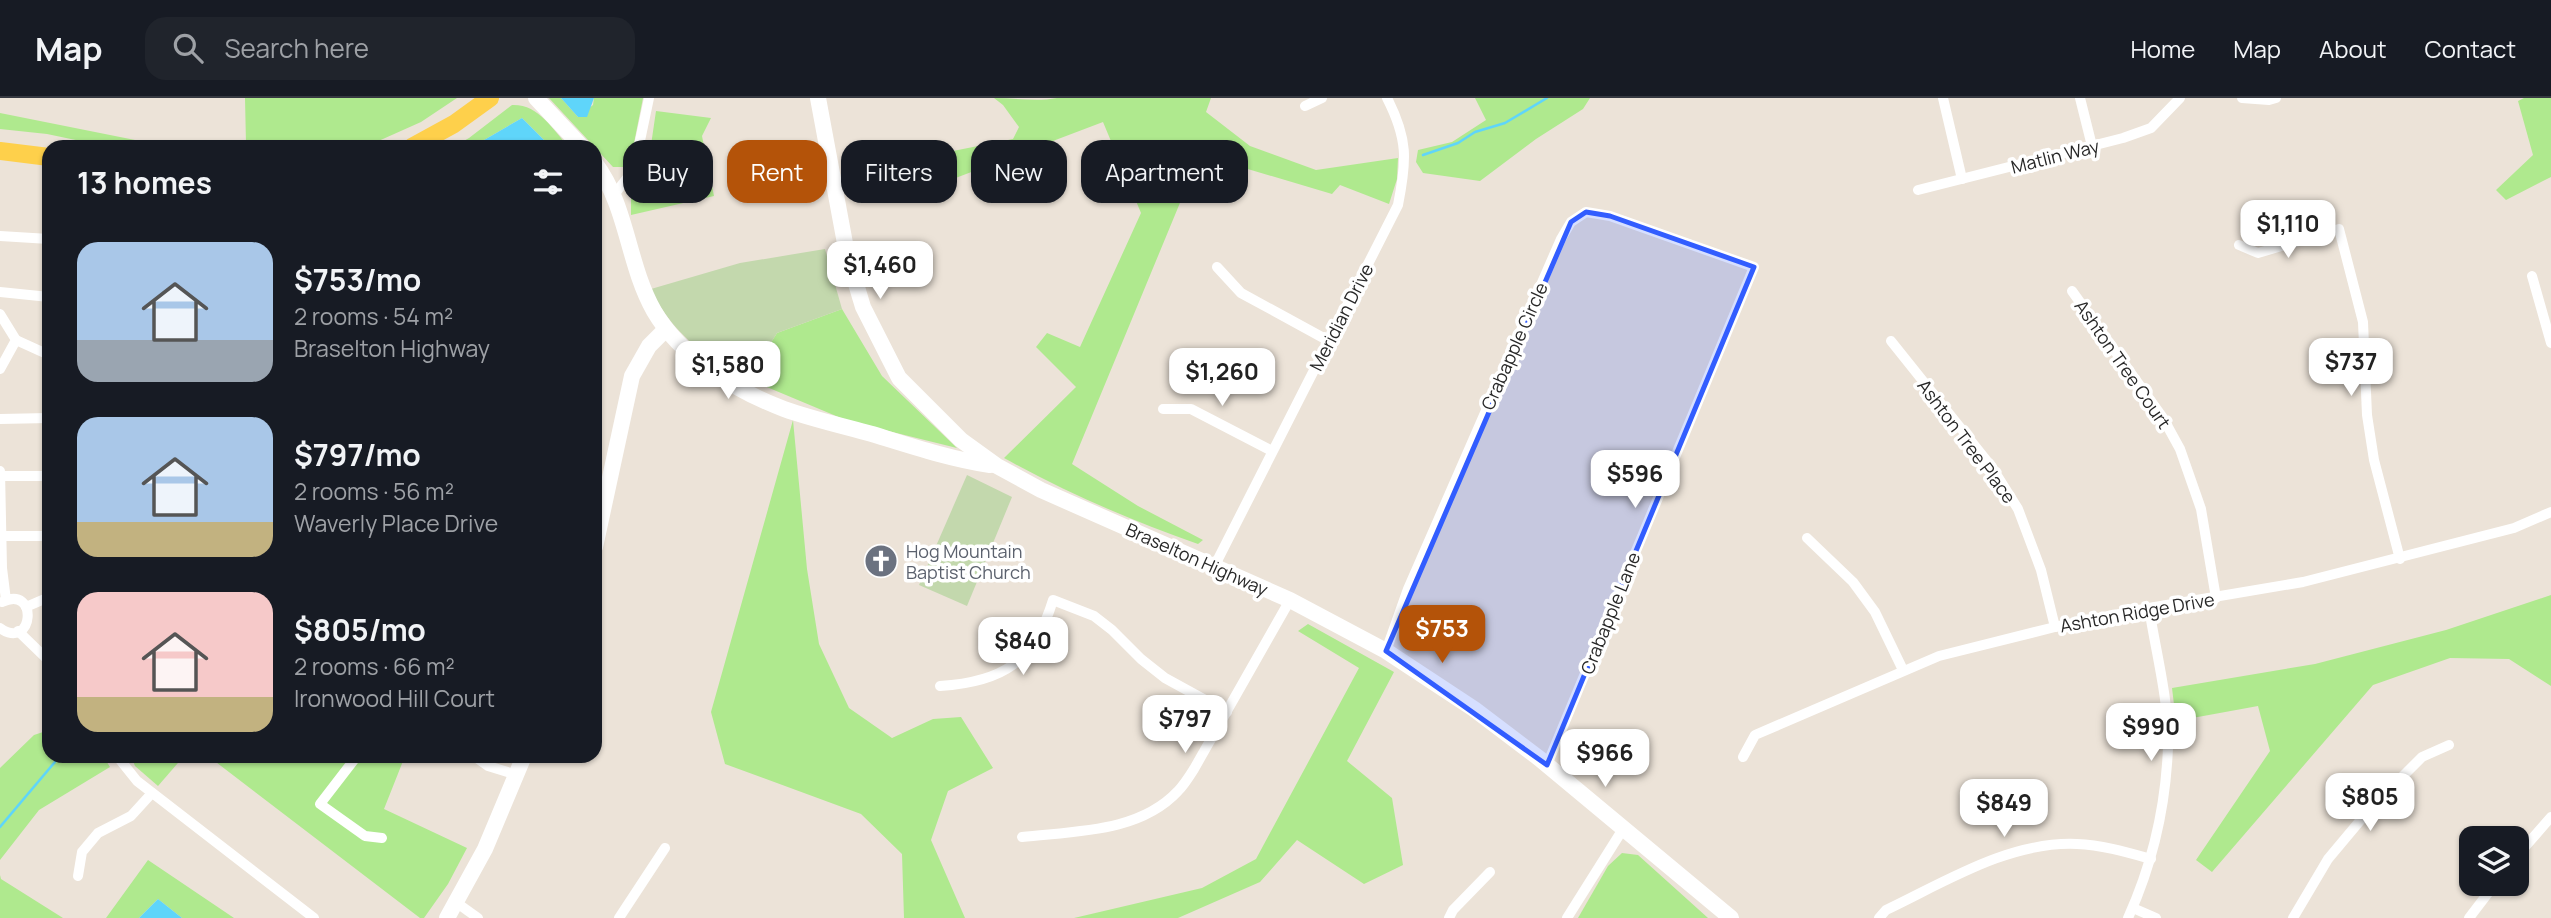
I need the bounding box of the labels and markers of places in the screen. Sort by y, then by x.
pin: $1,110 [2231,200,2345,260]
pin: $1,460 [823,242,937,301]
pin: $737 [2310,338,2392,398]
pin: $1,580 [671,342,785,401]
pin: $1,260 [1165,348,1279,408]
pin: $596 [1594,450,1676,510]
place label: Hog Mountain Baptist Church [906,539,1031,584]
church icon: Hog Mountain Baptist Church [862,542,900,580]
pin: $753 [1401,606,1483,665]
pin: $840 [982,618,1064,677]
pin: $797 [1144,696,1226,755]
pin: $990 [2110,704,2192,763]
pin: $966 [1564,730,1646,789]
pin: $805 [2329,774,2411,833]
pin: $849 [1963,780,2045,839]

